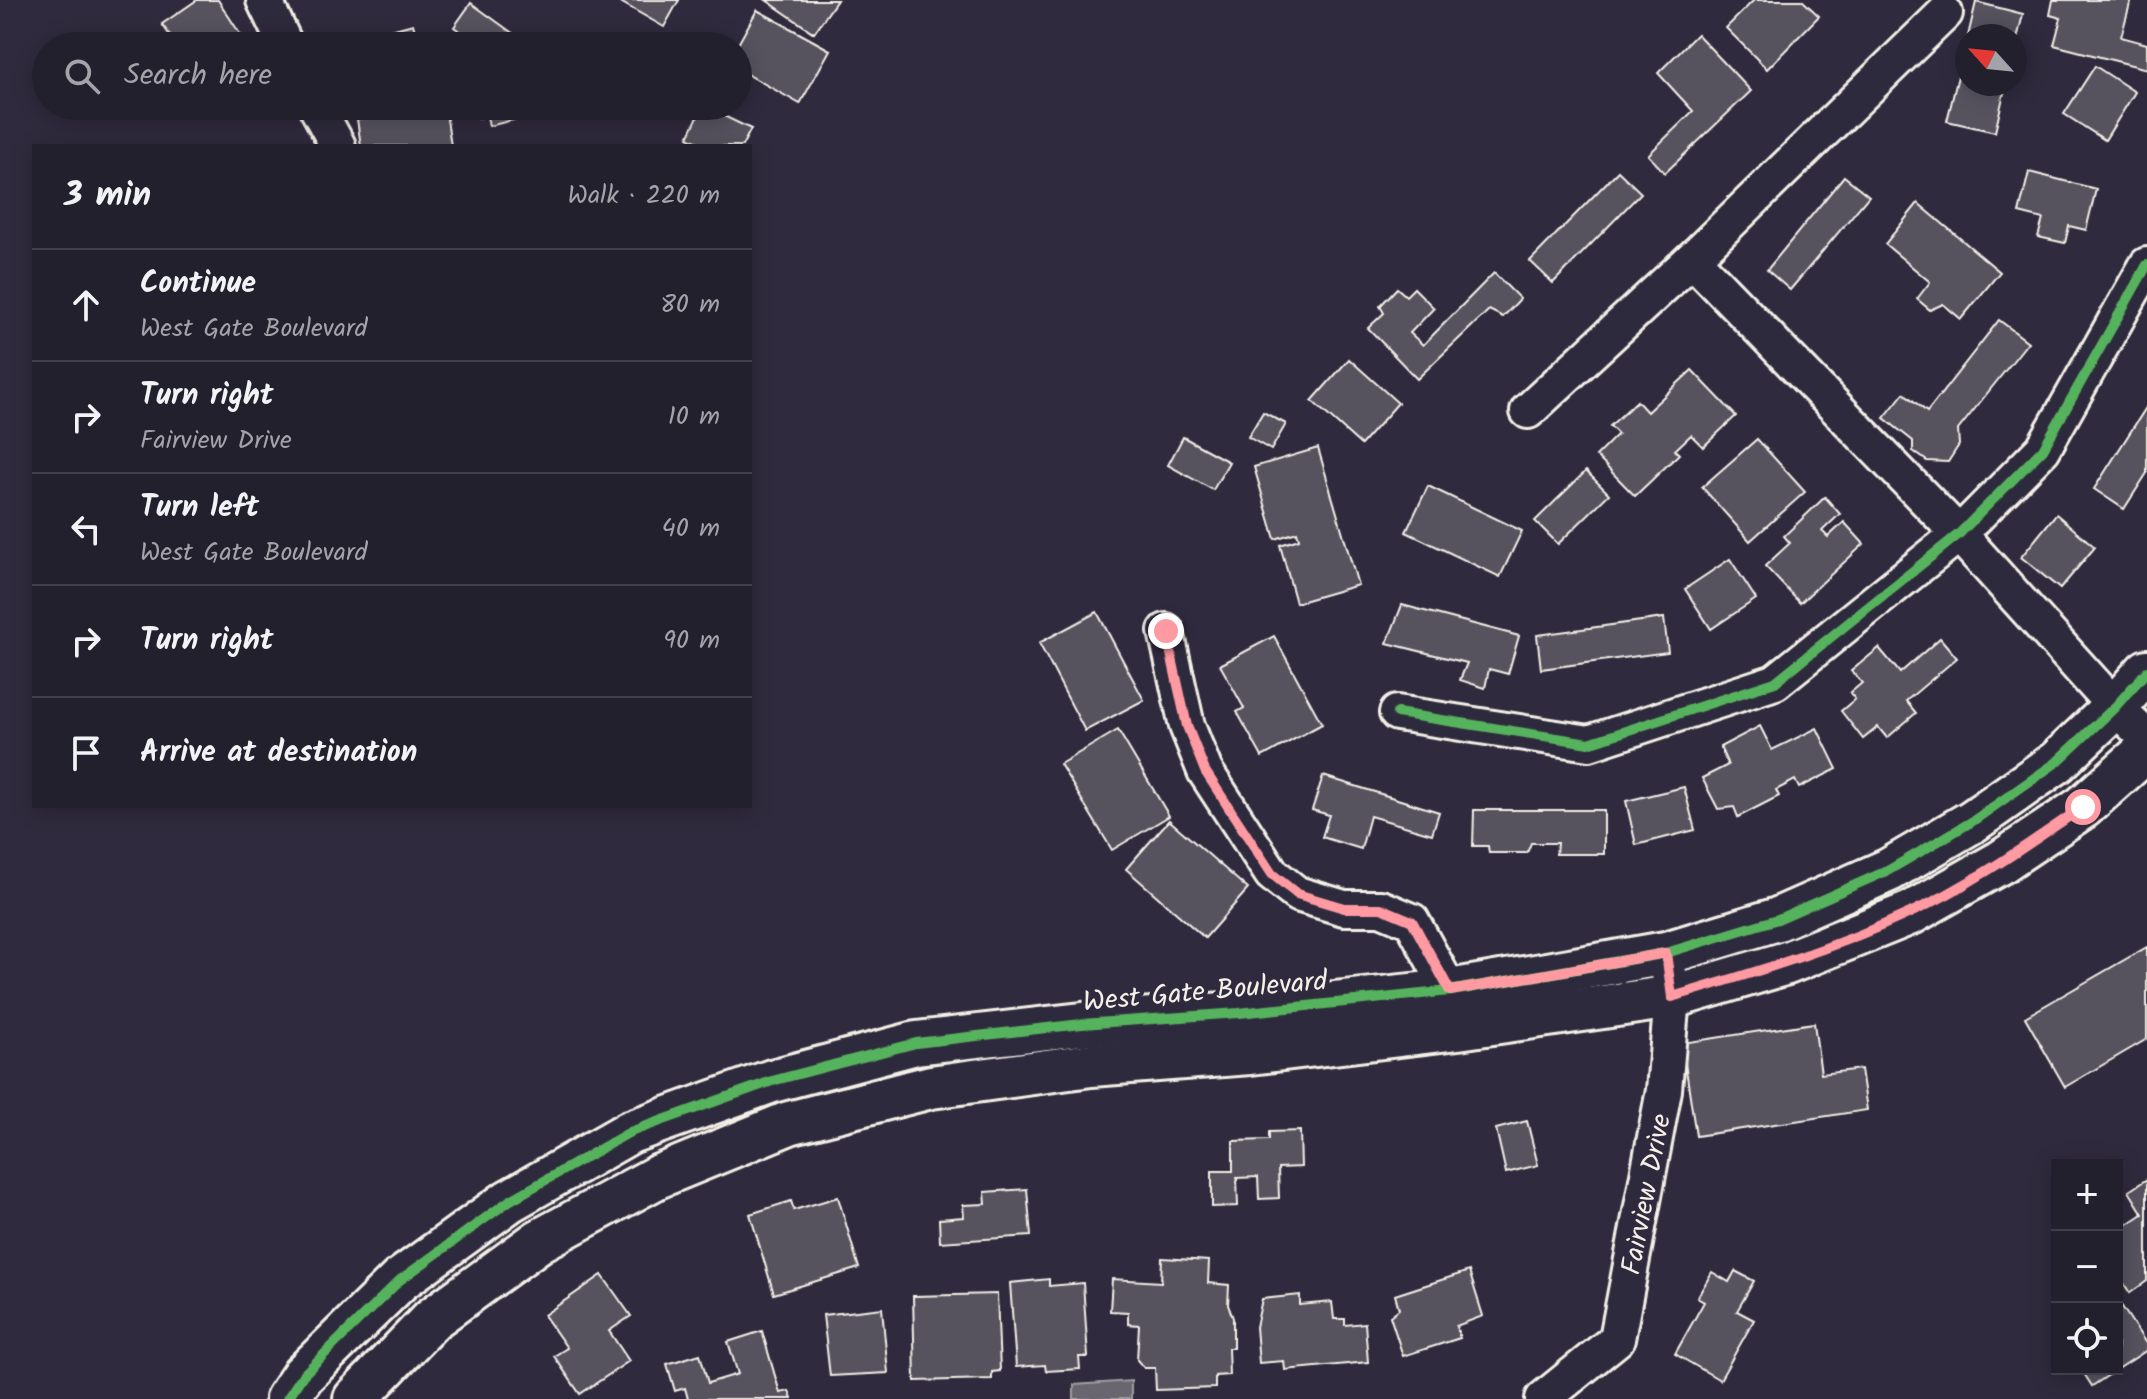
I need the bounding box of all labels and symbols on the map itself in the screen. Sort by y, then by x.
north arrow [1955,24,2027,96]
route end [1148,613,1184,649]
route start [2065,789,2101,825]
street label: West Gate Boulevard [1081,959,1330,1026]
street label: Fairview Drive [1610,1110,1685,1279]

